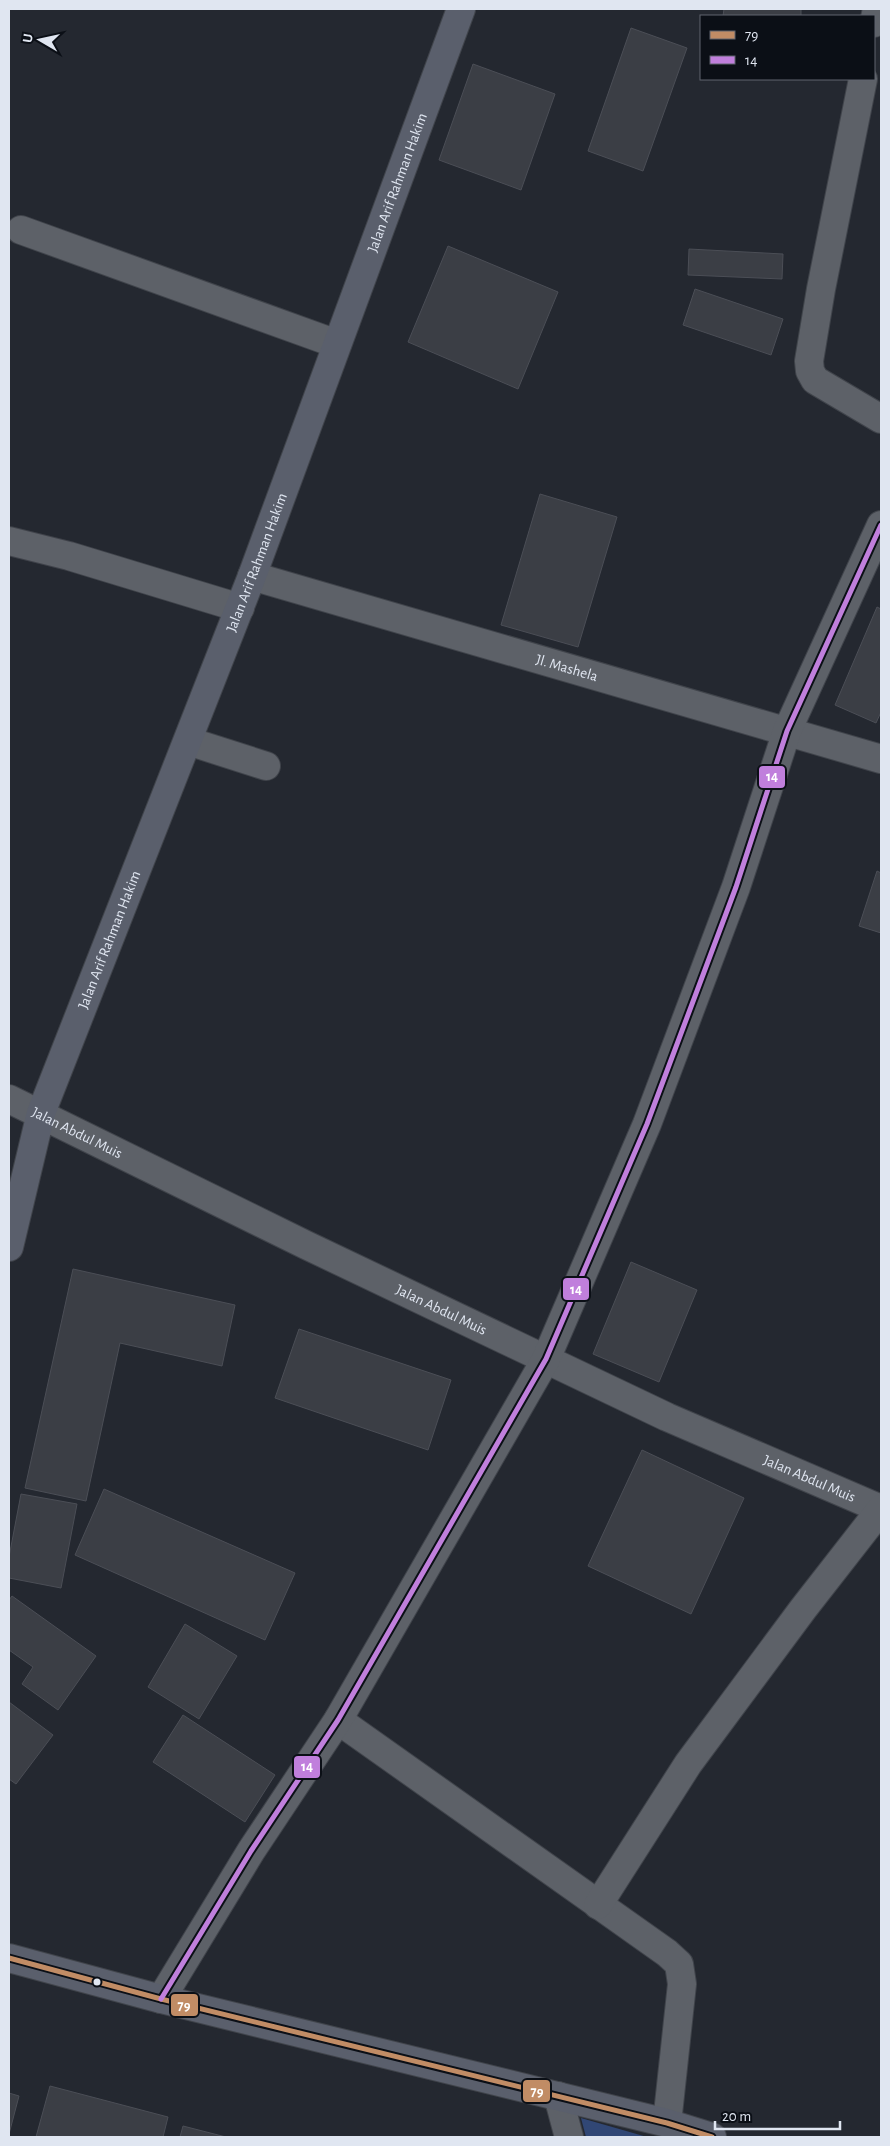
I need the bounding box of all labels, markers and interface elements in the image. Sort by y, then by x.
north arrow [15,15,65,65]
legend [700,15,875,80]
text: 79 [745,28,758,43]
text: U [21,33,36,44]
text: 14 [745,53,757,68]
street label: Jalan Arif Rahman Hakim [365,111,429,254]
street label: Jalan Arif Rahman Hakim [223,491,289,634]
street label: Jl. Mashela [534,652,600,684]
line badge: 14 [758,765,786,789]
text: 14 [766,770,778,784]
street label: Jalan Arif Rahman Hakim [75,868,143,1011]
street label: Jalan Abdul Muis [30,1104,125,1161]
line badge: 14 [562,1277,590,1301]
street label: Jalan Abdul Muis [394,1282,489,1337]
text: 14 [570,1283,582,1297]
street label: Jalan Abdul Muis [761,1452,858,1505]
line badge: 14 [293,1755,321,1779]
text: 14 [301,1760,313,1774]
unlabelled marker [92,1977,102,1987]
line badge: 79 [170,1993,199,2017]
text: 79 [178,1999,191,2013]
line badge: 79 [522,2079,551,2103]
text: 79 [531,2085,544,2099]
scale bar [715,2098,840,2130]
text: 20 m [722,2109,751,2124]

